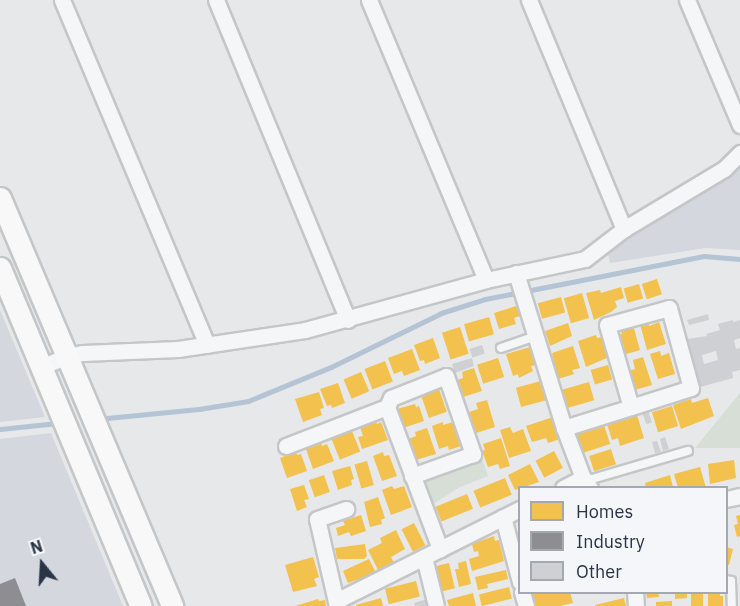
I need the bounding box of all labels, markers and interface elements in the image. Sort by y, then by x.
legend [518,486,728,594]
text: Homes [576,500,633,523]
text: Industry [576,530,645,553]
north arrow [12,534,72,594]
text: N [28,536,45,558]
text: Other [576,560,622,583]

